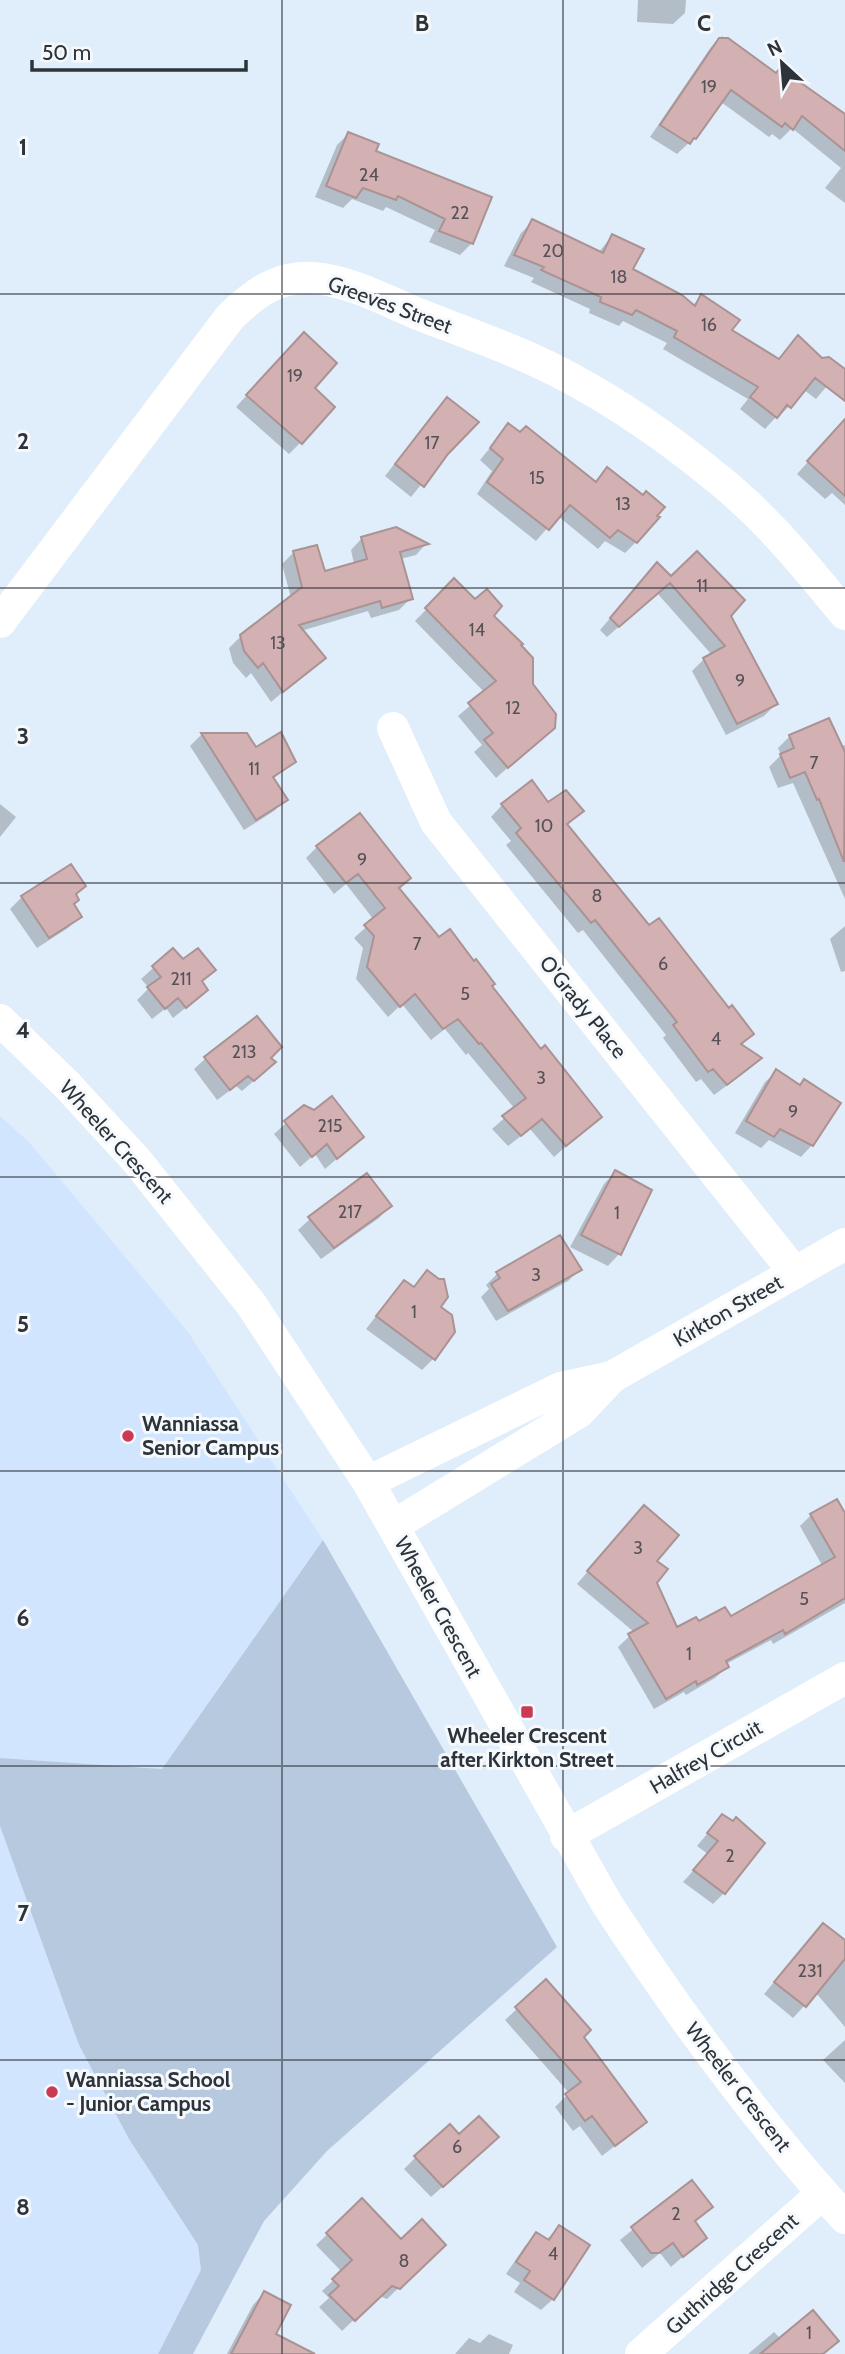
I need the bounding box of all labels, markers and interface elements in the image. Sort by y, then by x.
text: B [415,9,429,37]
text: C [697,9,711,37]
scale bar [32,28,245,72]
north arrow [747,28,817,98]
text: N [764,35,786,61]
text: 50 m [42,40,91,65]
house number: 19 [701,76,717,98]
text: 1 [19,133,27,161]
house number: 24 [359,164,379,186]
house number: 22 [451,202,469,224]
house number: 20 [542,240,564,262]
house number: 18 [611,266,627,288]
street label: Greeves Street [325,271,456,339]
house number: 16 [701,314,717,336]
house number: 19 [287,365,303,387]
text: 2 [17,427,29,455]
house number: 17 [425,432,439,454]
house number: 15 [529,467,545,489]
house number: 13 [615,493,631,515]
house number: 11 [696,575,708,597]
house number: 14 [469,619,485,641]
house number: 13 [270,632,286,654]
house number: 9 [735,670,745,692]
house number: 12 [505,697,521,719]
text: 3 [17,722,29,750]
house number: 7 [809,752,819,774]
house number: 11 [248,758,260,780]
house number: 10 [535,815,553,837]
house number: 9 [357,849,367,871]
house number: 8 [592,885,602,907]
house number: 7 [412,933,422,955]
street label: O'Grady Place [535,950,632,1063]
house number: 6 [658,953,668,975]
house number: 211 [170,968,192,990]
house number: 5 [460,983,470,1005]
text: 4 [16,1016,30,1044]
house number: 4 [711,1028,721,1050]
house number: 213 [231,1041,257,1063]
house number: 3 [536,1067,546,1089]
street label: Wheeler Crescent [55,1075,178,1208]
house number: 9 [788,1101,798,1123]
house number: 215 [317,1115,343,1137]
house number: 217 [338,1201,362,1223]
house number: 1 [614,1202,620,1224]
house number: 3 [531,1264,541,1286]
street label: Kirkton Street [669,1269,787,1352]
house number: 1 [411,1301,417,1323]
text: 5 [17,1310,29,1338]
place label: Wanniassa Senior Campus [142,1411,279,1460]
marker: Wanniassa Senior Campus [120,1428,136,1444]
street label: Wheeler Crescent [389,1532,487,1682]
house number: 3 [633,1537,643,1559]
house number: 5 [799,1588,809,1610]
text: 6 [17,1604,29,1632]
house number: 1 [686,1643,692,1665]
marker: Wheeler Crescent after Kirkton Street [519,1704,535,1720]
street label: Halfrey Circuit [645,1714,766,1799]
place label: Wheeler Crescent after Kirkton Street [440,1723,614,1772]
house number: 2 [725,1845,735,1867]
text: 7 [17,1899,29,1927]
house number: 231 [797,1960,823,1982]
street label: Wheeler Crescent [680,2017,797,2156]
place label: Wanniassa School - Junior Campus [66,2067,231,2116]
marker: Wanniassa School - Junior Campus [44,2084,60,2100]
house number: 6 [452,2136,462,2158]
text: 8 [16,2193,30,2221]
house number: 2 [671,2203,681,2225]
street label: Guthridge Crescent [660,2208,803,2340]
house number: 4 [548,2243,558,2265]
house number: 8 [399,2250,409,2272]
house number: 1 [806,2322,812,2344]

